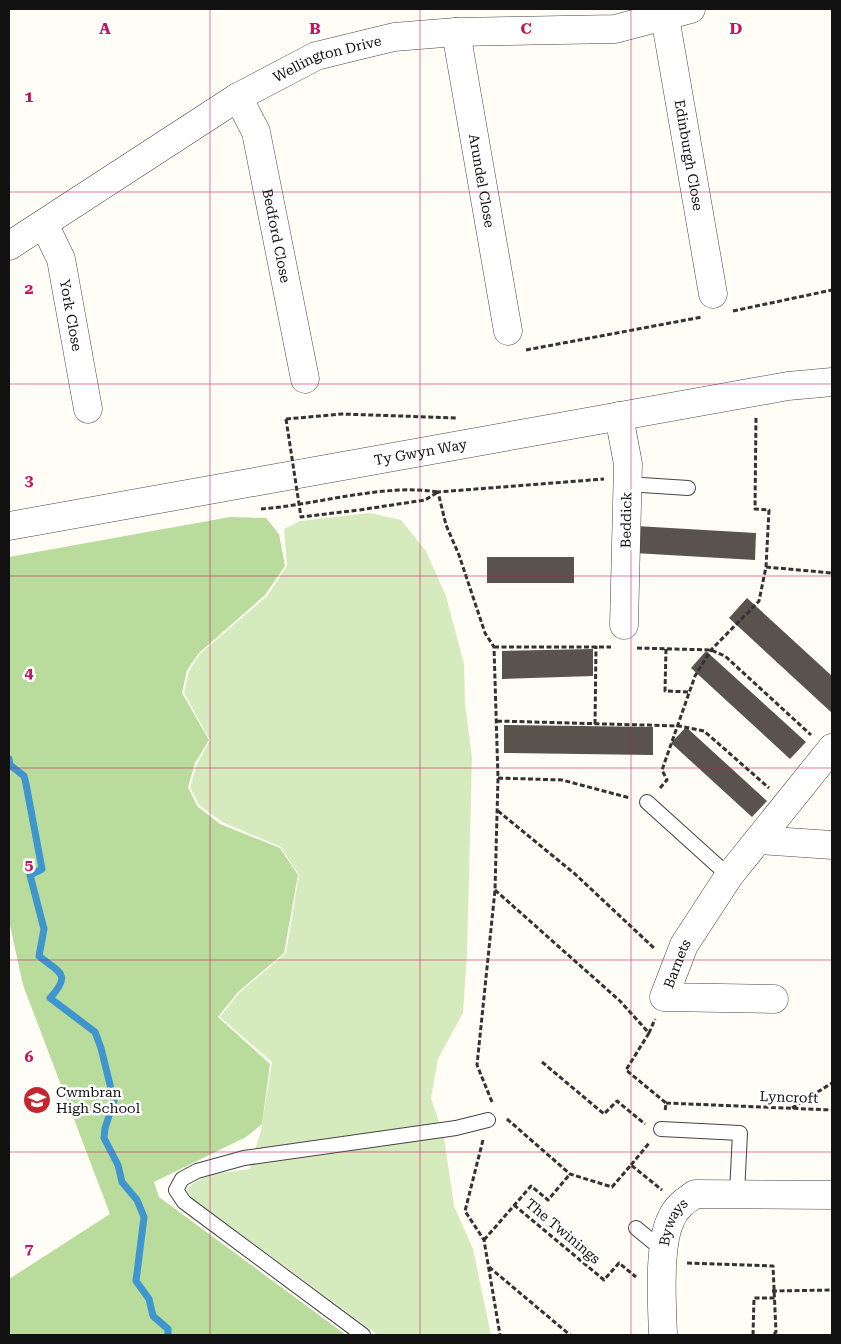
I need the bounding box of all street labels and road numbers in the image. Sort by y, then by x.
street label: Wellington Drive [270,32,383,85]
street label: Edinburgh Close [671,98,706,212]
street label: Arundel Close [466,133,498,229]
street label: Bedford Close [259,187,294,284]
street label: York Close [57,278,85,353]
street label: Ty Gwyn Way [373,436,469,468]
street label: Beddick [618,492,634,548]
street label: Barnets [660,935,694,990]
street label: Lyncroft [759,1088,819,1106]
street label: The Twinings [523,1195,604,1267]
street label: Byways [656,1195,691,1247]

